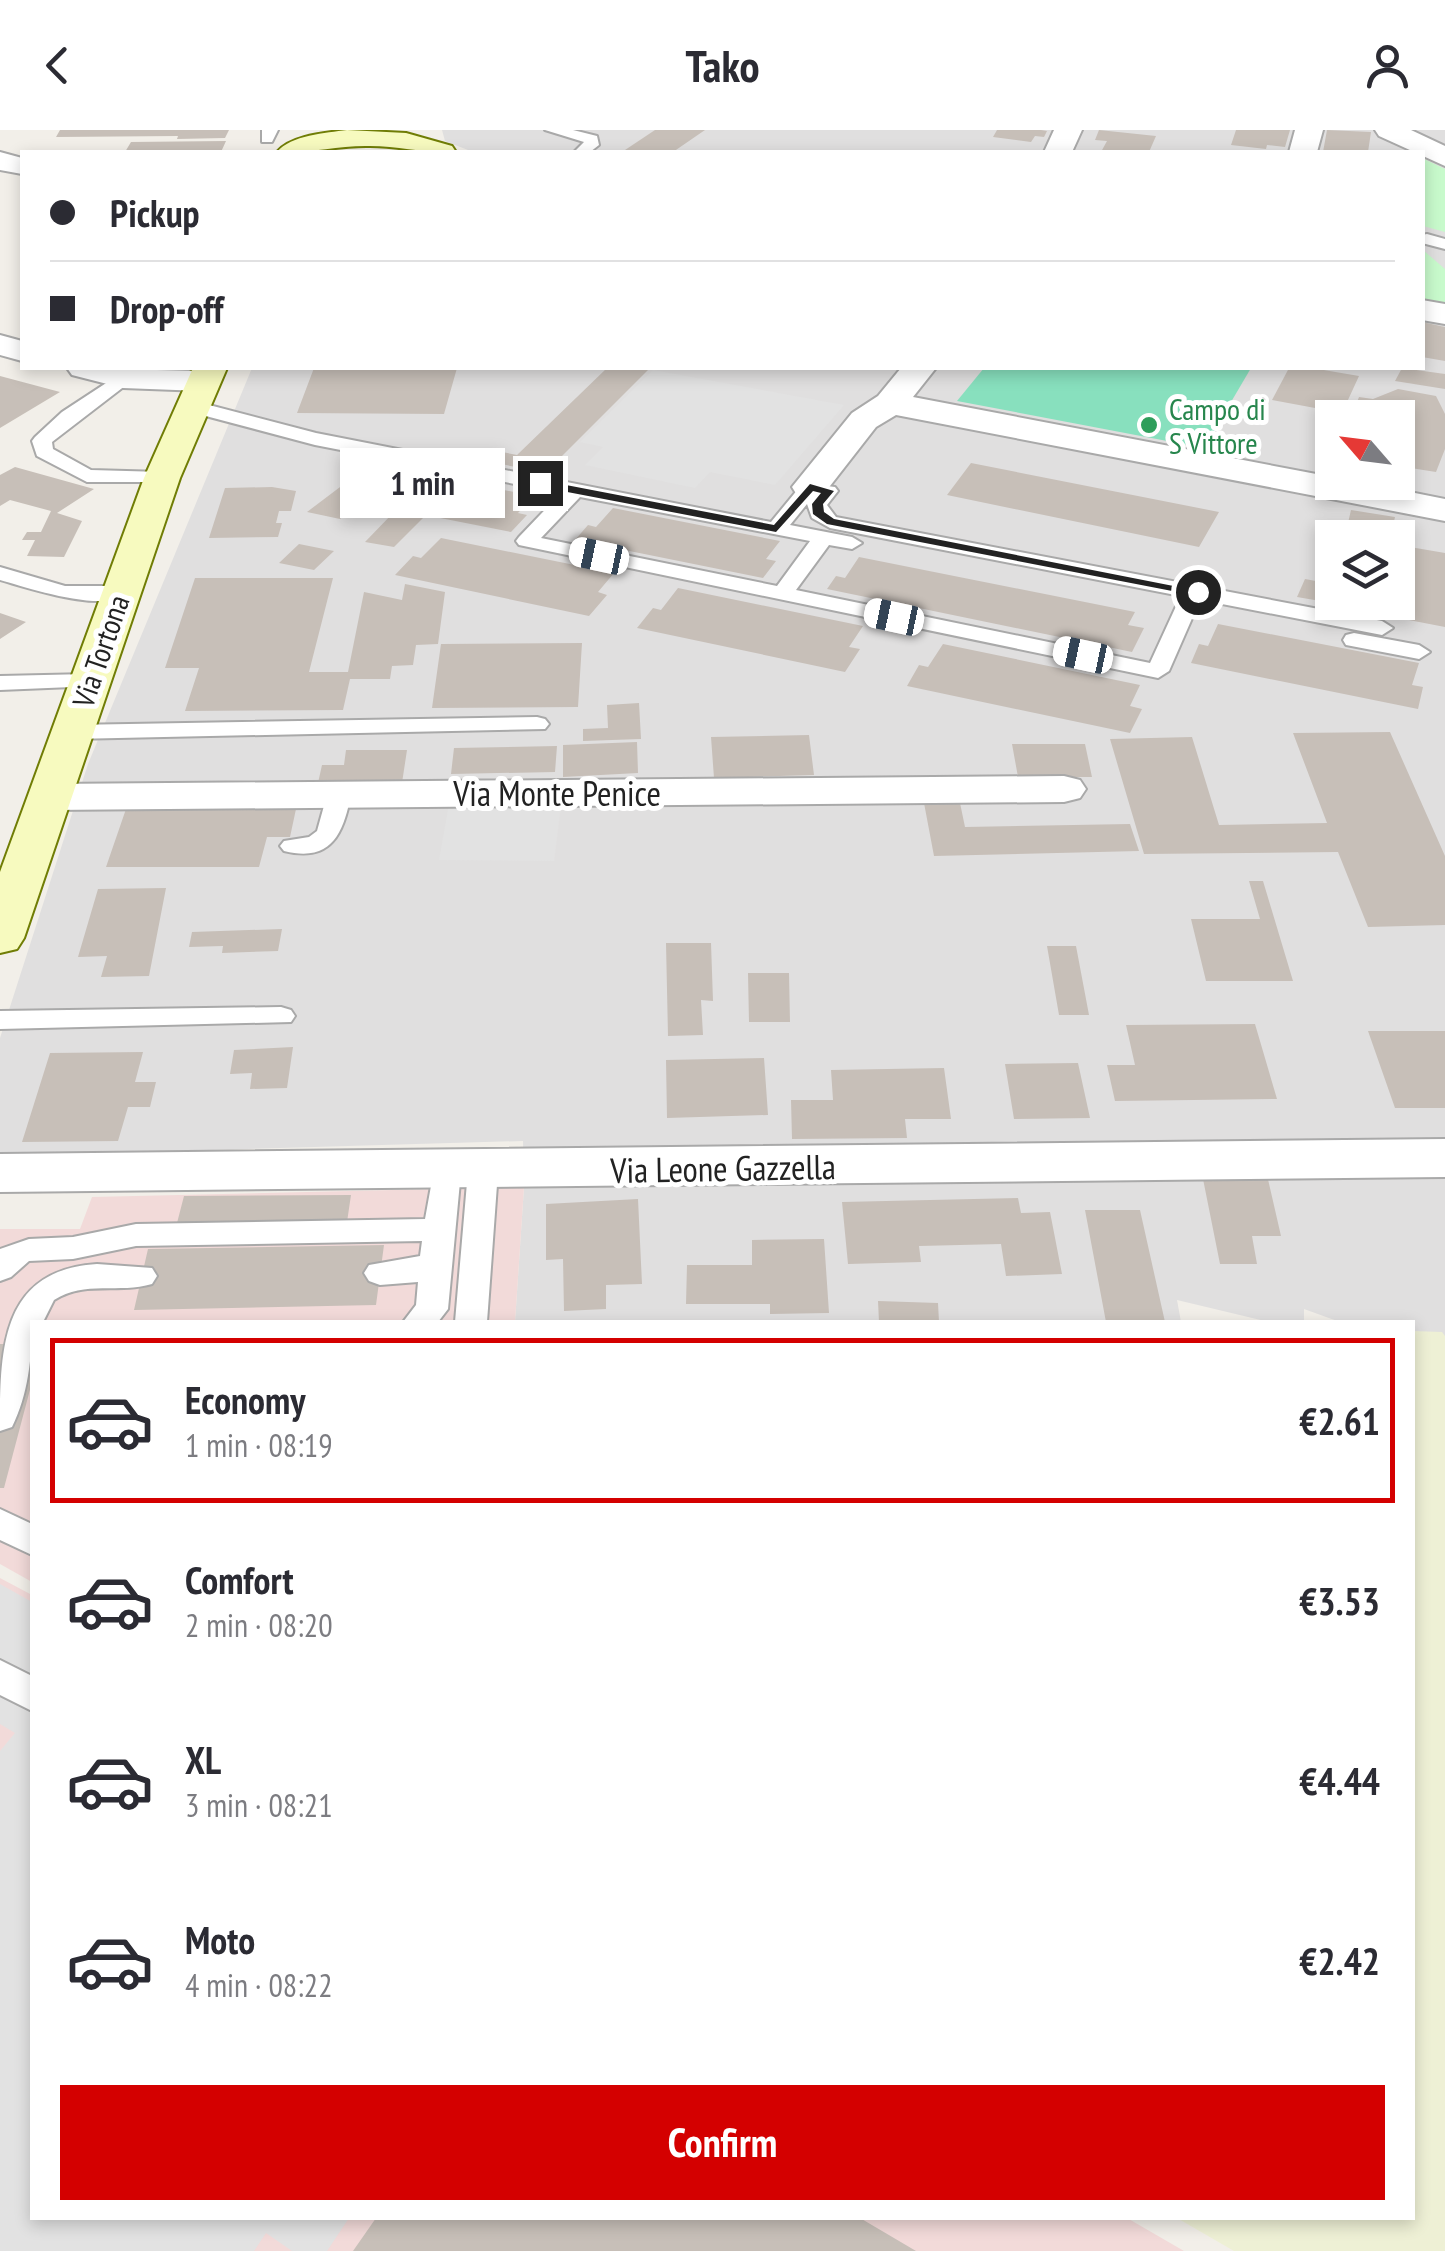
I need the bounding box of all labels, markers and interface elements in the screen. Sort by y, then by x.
text: Tako [685,36,760,94]
icon: back [30,38,85,93]
icon: person [1360,38,1415,93]
text: Pickup [110,188,200,237]
text: Drop-off [110,284,224,333]
place label: Campo di S Vittore [1169,389,1266,462]
north arrow [1315,400,1415,500]
map controls [1315,400,1415,620]
marker: Campo di S Vittore [1138,414,1160,436]
callout: 1 min [340,448,505,518]
route end [518,461,563,506]
text: 1 min [390,462,455,504]
button: layers [1315,520,1415,620]
car [567,535,631,577]
route start [1176,570,1221,615]
street label: Via Tortona [62,590,137,713]
car [862,596,926,638]
car [1051,634,1115,676]
street label: Via Monte Penice [452,770,661,816]
street label: Via Leone Gazzella [609,1143,836,1193]
text: Economy [185,1375,305,1424]
icon: car [65,1376,155,1466]
text: €2.61 [1299,1396,1380,1445]
text: 1 min · 08:19 [185,1424,333,1466]
text: Comfort [185,1555,294,1604]
icon: car [65,1556,155,1646]
text: €3.53 [1299,1576,1380,1625]
text: 2 min · 08:20 [185,1604,333,1646]
text: XL [185,1735,221,1784]
icon: car [65,1736,155,1826]
text: €4.44 [1299,1756,1380,1805]
text: 3 min · 08:21 [185,1784,333,1826]
text: Moto [185,1915,255,1964]
icon: car [65,1916,155,2006]
text: €2.42 [1299,1936,1380,1985]
text: 4 min · 08:22 [185,1964,333,2006]
button: Confirm [60,2085,1385,2200]

